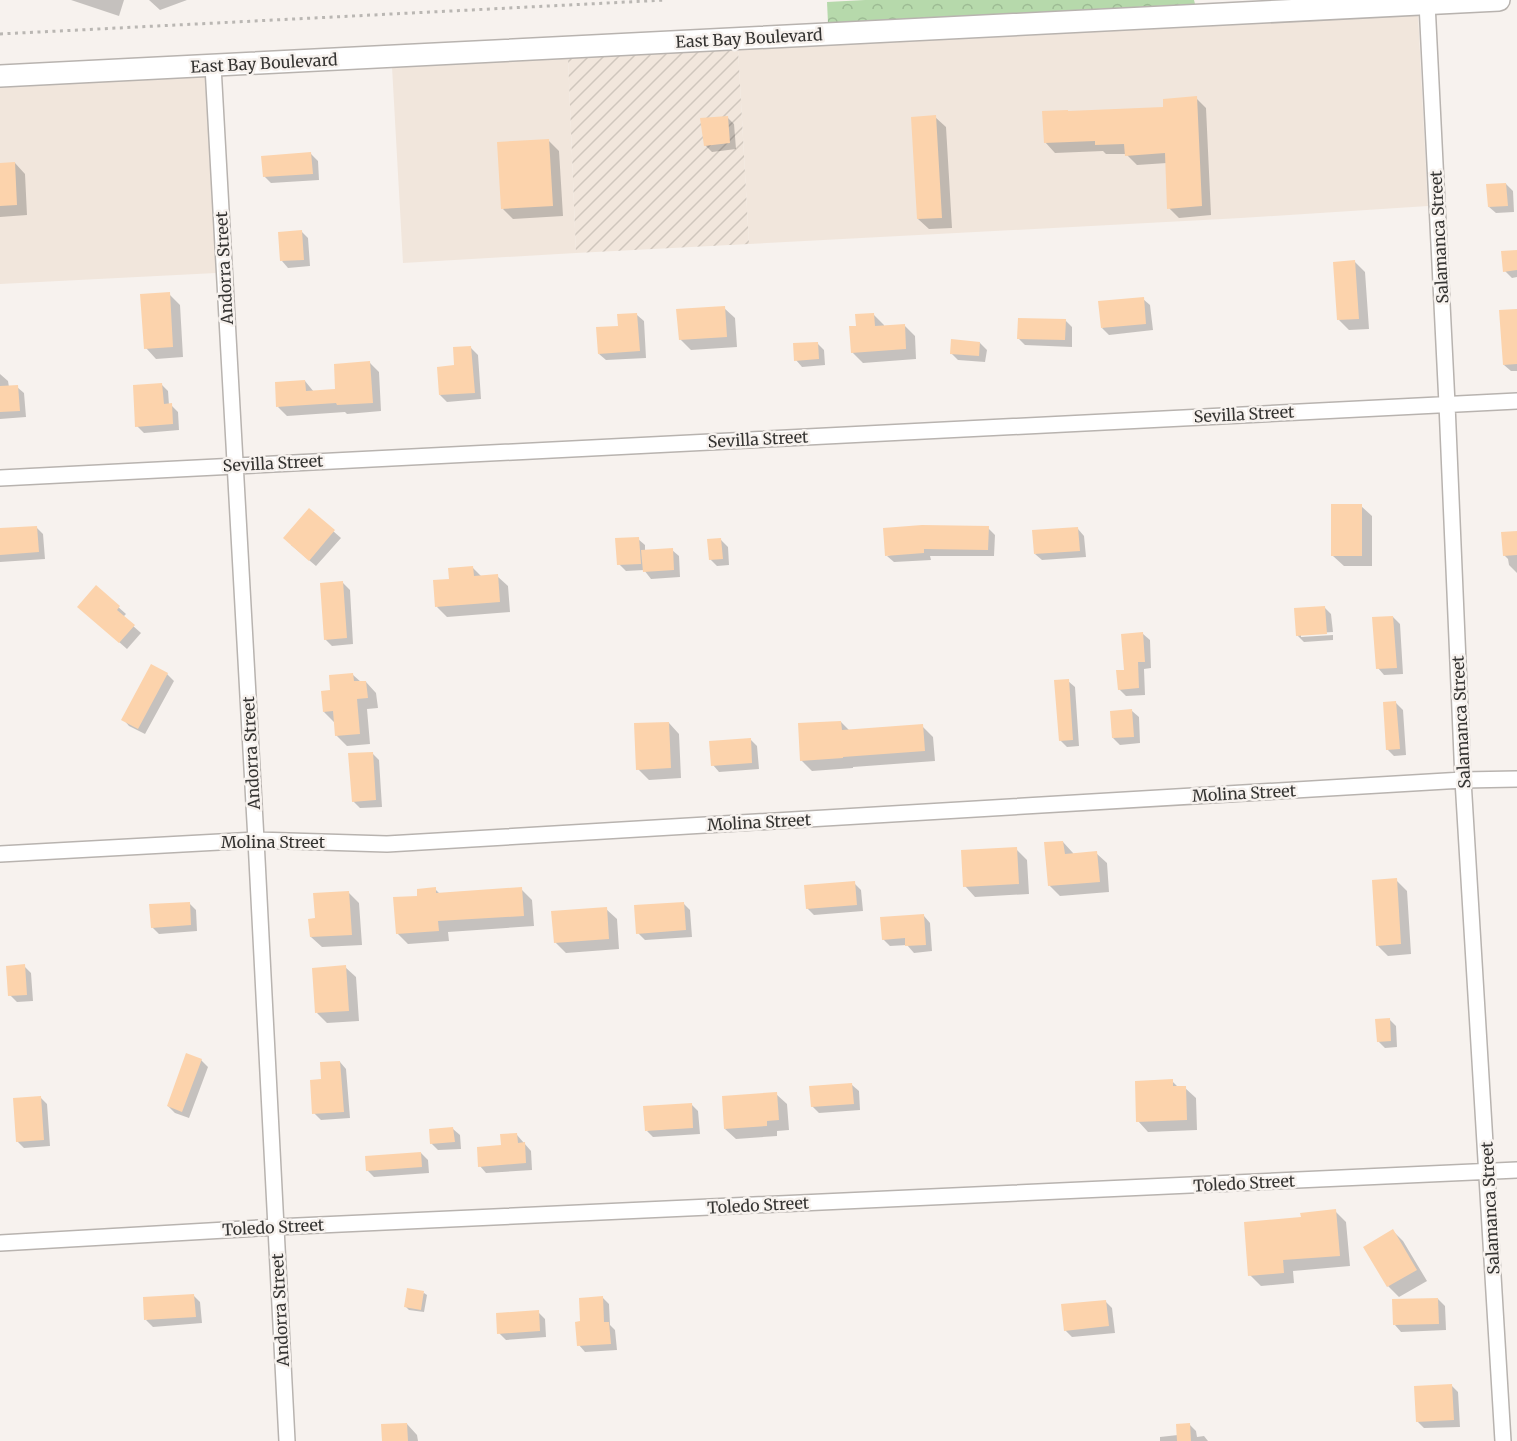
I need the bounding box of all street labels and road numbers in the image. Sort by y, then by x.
street label: East Bay Boulevard [675,24,824,52]
street label: East Bay Boulevard [190,49,339,77]
street label: Salamanca Street [1425,169,1452,304]
street label: Andorra Street [211,210,237,326]
street label: Sevilla Street [1193,401,1295,427]
street label: Sevilla Street [707,426,809,452]
street label: Sevilla Street [222,450,324,476]
street label: Salamanca Street [1447,654,1474,789]
street label: Andorra Street [238,695,264,811]
street label: Molina Street [1192,780,1297,806]
street label: Molina Street [707,809,812,835]
street label: Molina Street [221,832,326,852]
street label: Salamanca Street [1476,1140,1503,1275]
street label: Toledo Street [1193,1170,1296,1196]
street label: Toledo Street [707,1192,810,1218]
street label: Toledo Street [222,1214,325,1240]
street label: Andorra Street [267,1252,293,1368]

